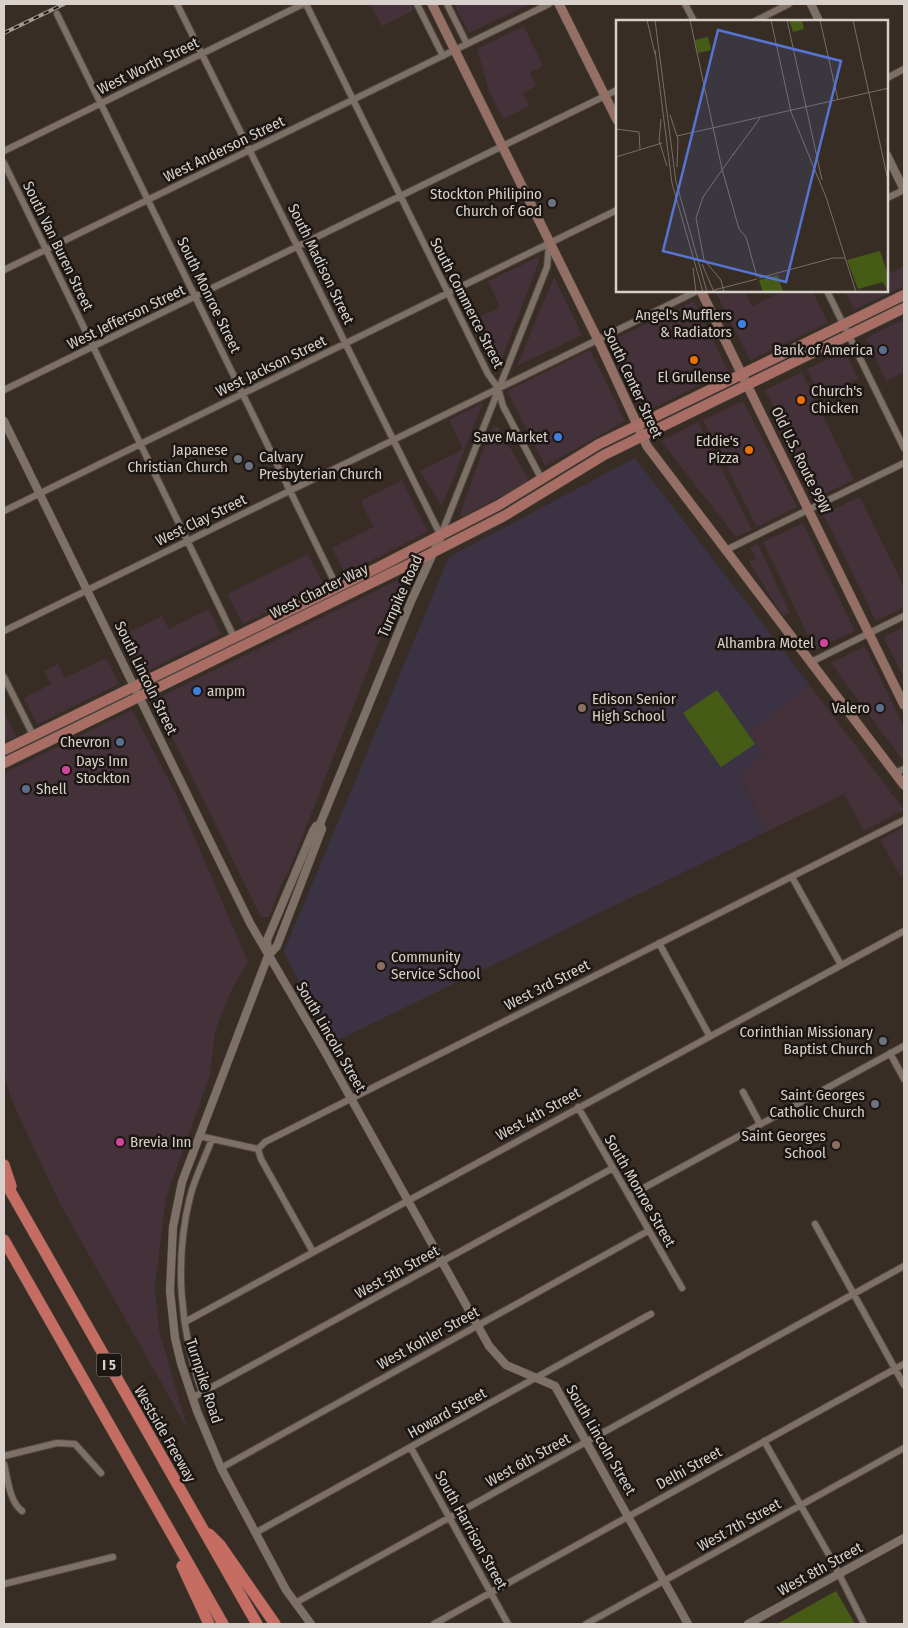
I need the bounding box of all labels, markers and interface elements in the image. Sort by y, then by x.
inset map [616,20,888,292]
street label: West Worth Street [94,34,202,98]
street label: West Anderson Street [161,112,287,186]
street label: South Van Buren Street [19,178,97,314]
place label: Stockton Philipino Church of God [430,185,542,220]
marker: Stockton Philipino Church of God [546,197,558,209]
street label: South Madison Street [284,201,358,327]
street label: South Monroe Street [173,234,245,356]
street label: South Commerce Street [426,235,508,371]
street label: West Jefferson Street [64,281,188,353]
place label: Angel's Mufflers & Radiators [635,306,732,341]
marker: Angel's Mufflers & Radiators [736,318,748,330]
street label: South Center Street [600,325,667,441]
street label: West Jackson Street [213,331,329,401]
place label: Bank of America [774,341,873,359]
marker: Bank of America [877,344,889,356]
marker: El Grullense [688,354,700,366]
place label: El Grullense [657,368,731,386]
place label: Church's Chicken [811,382,863,417]
marker: Church's Chicken [795,394,807,406]
street label: Old U.S. Route 99W [767,404,835,516]
place label: Save Market [473,428,548,446]
marker: Save Market [552,431,564,443]
place label: Eddie's Pizza [696,432,739,467]
place label: Japanese Christian Church [127,441,228,476]
marker: Eddie's Pizza [743,444,755,456]
place label: Calvary Presbyterian Church [259,448,382,483]
marker: Japanese Christian Church [232,453,244,465]
marker: Calvary Presbyterian Church [243,460,255,472]
street label: West Clay Street [153,490,249,550]
street label: Turnpike Road [374,552,426,640]
street label: West Charter Way [267,559,371,622]
street label: South Lincoln Street [111,618,181,738]
place label: Alhambra Motel [717,634,814,652]
marker: Alhambra Motel [818,637,830,649]
place label: ampm [207,682,245,700]
marker: ampm [191,685,203,697]
place label: Edison Senior High School [592,690,677,725]
place label: Valero [832,699,870,717]
marker: Edison Senior High School [576,702,588,714]
marker: Valero [874,702,886,714]
place label: Chevron [60,733,110,751]
marker: Chevron [114,736,126,748]
place label: Days Inn Stockton [76,752,130,787]
marker: Days Inn Stockton [60,764,72,776]
place label: Shell [36,780,67,798]
marker: Shell [20,783,32,795]
place label: Community Service School [391,948,480,983]
street label: West 3rd Street [501,956,593,1014]
marker: Community Service School [375,960,387,972]
street label: South Lincoln Street [292,979,370,1095]
place label: Corinthian Missionary Baptist Church [740,1023,873,1058]
marker: Corinthian Missionary Baptist Church [877,1035,889,1047]
street label: West 4th Street [493,1083,583,1145]
place label: Saint Georges Catholic Church [769,1086,865,1121]
marker: Saint Georges Catholic Church [869,1098,881,1110]
place label: Saint Georges School [742,1127,826,1162]
street label: South Monroe Street [601,1132,679,1250]
place label: Brevia Inn [130,1133,191,1151]
marker: Brevia Inn [114,1136,126,1148]
marker: Saint Georges School [830,1139,842,1151]
street label: West 5th Street [352,1241,442,1302]
street label: West Kohler Street [374,1303,482,1373]
street label: Turnpike Road [182,1336,226,1426]
road number: I 5 [96,1354,122,1376]
street label: South Lincoln Street [562,1382,640,1498]
street label: Westside Freeway [130,1383,200,1486]
street label: Howard Street [404,1384,490,1442]
street label: West 6th Street [483,1429,574,1491]
street label: Delhi Street [653,1443,725,1493]
street label: South Harrison Street [431,1468,511,1593]
street label: West 7th Street [694,1495,784,1555]
street label: West 8th Street [775,1538,866,1600]

